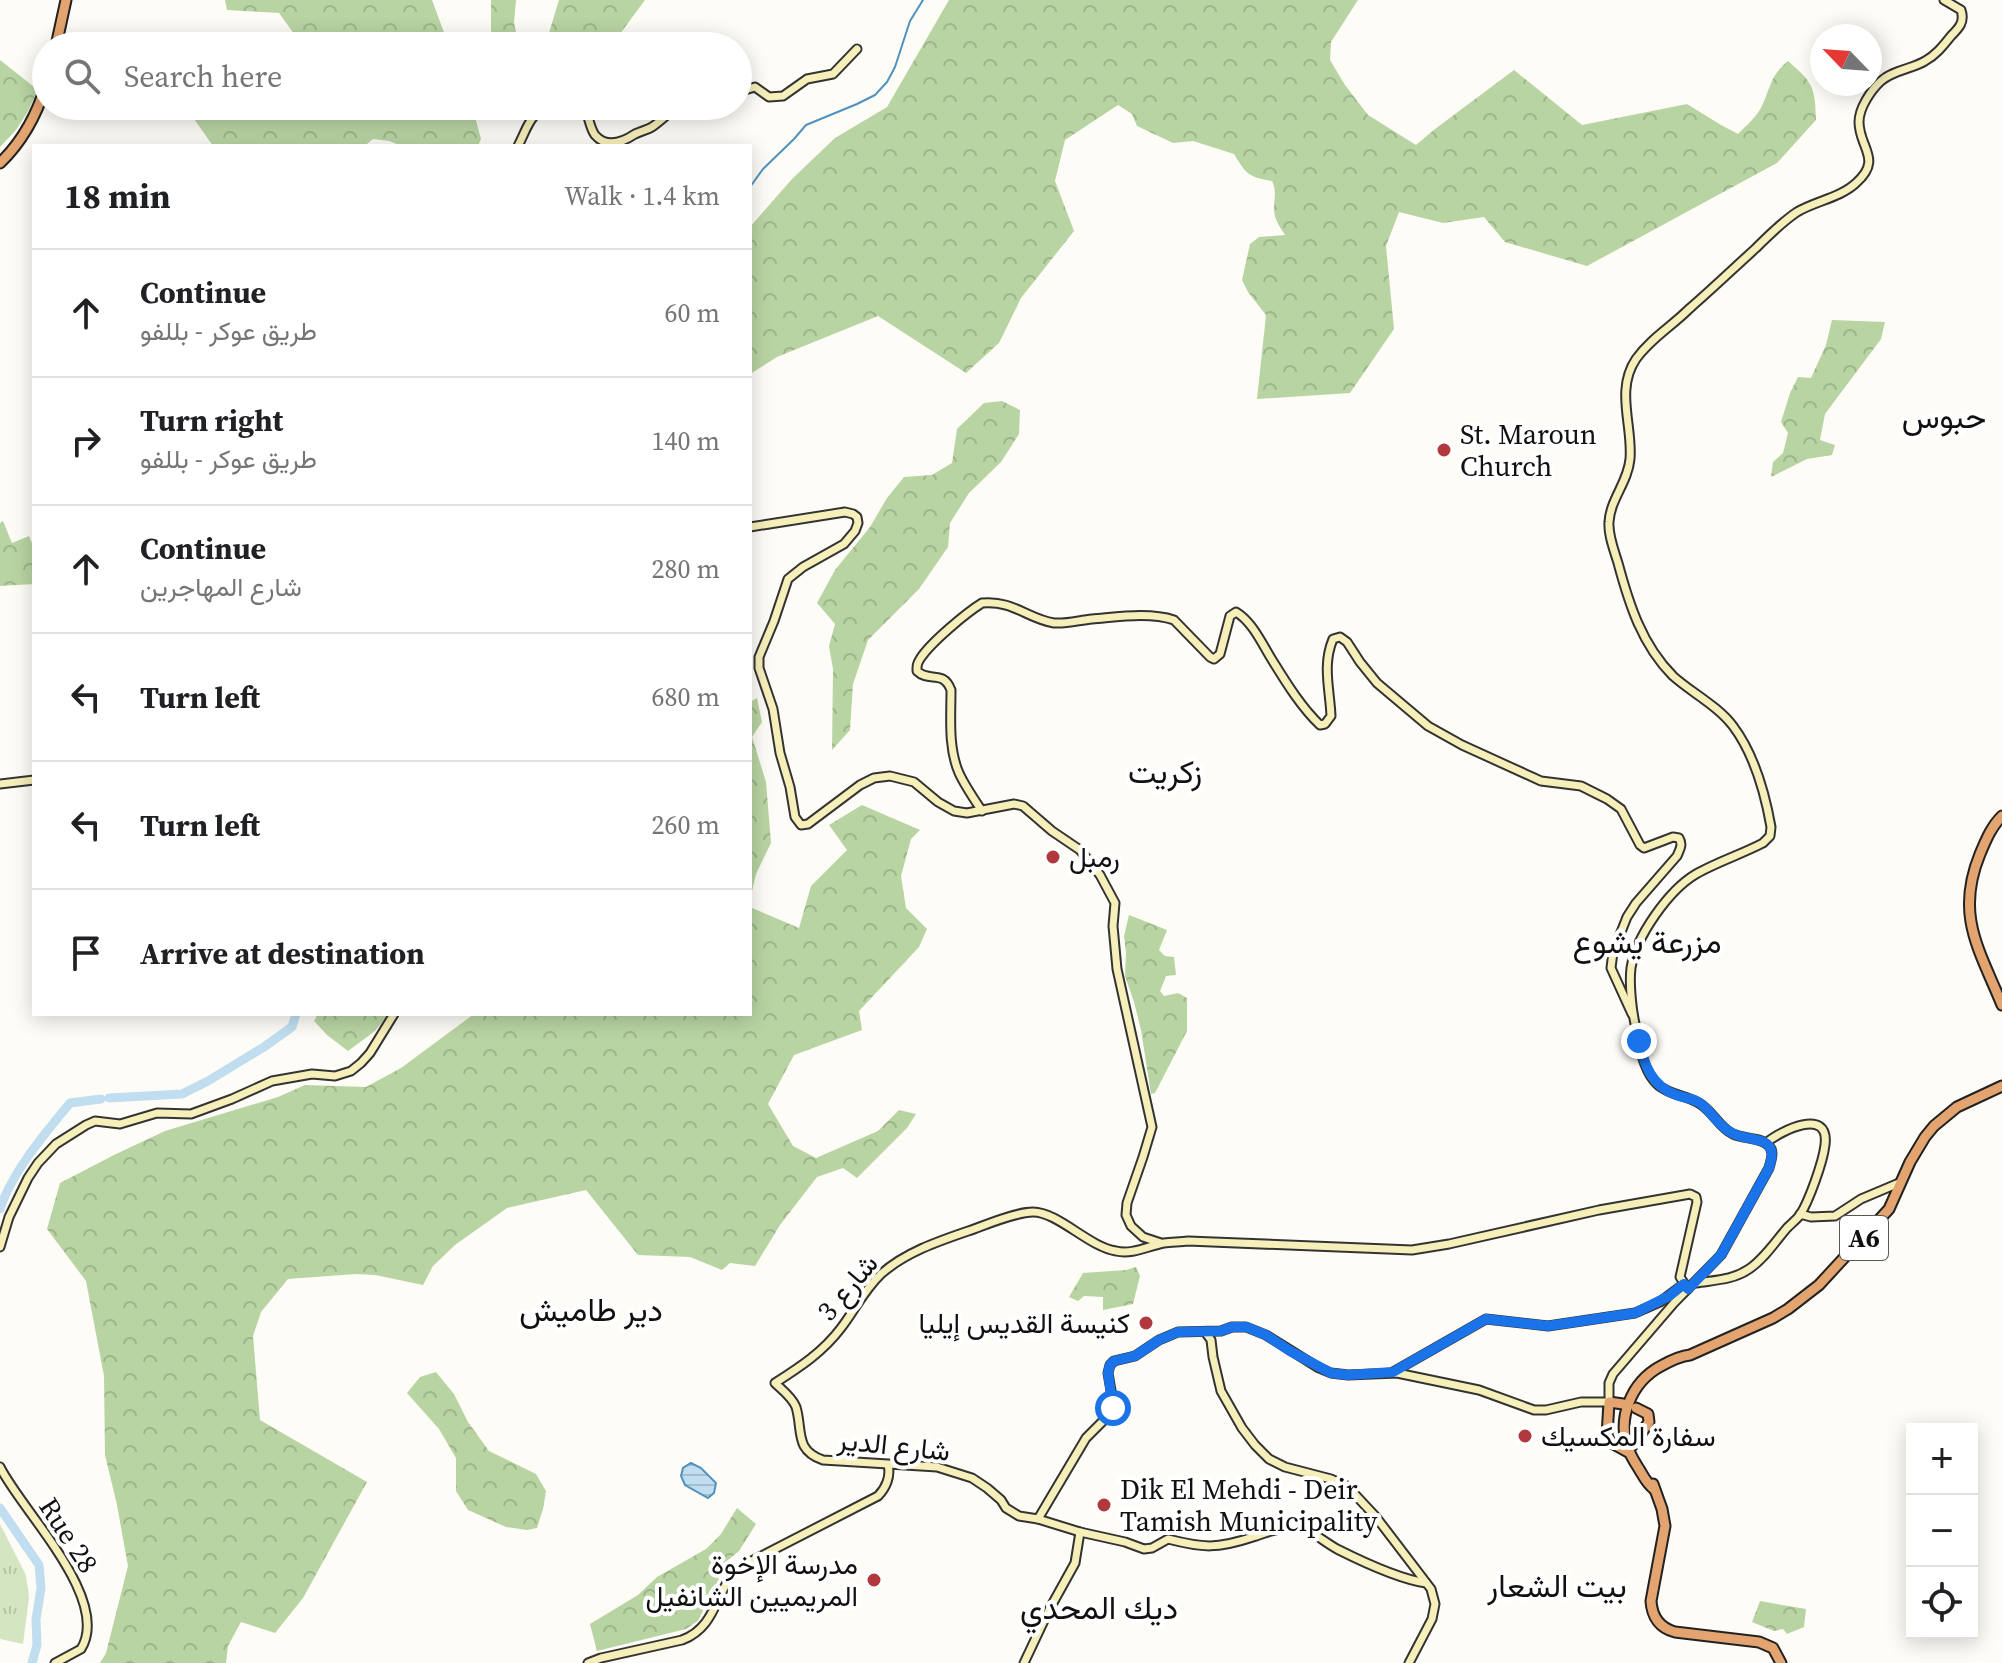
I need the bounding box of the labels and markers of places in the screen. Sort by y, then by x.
place label: St. Maroun Church [1460,415,1597,485]
marker: St. Maroun Church [1435,441,1453,459]
place label: رمبل [1069,838,1120,876]
marker: رمبل [1044,848,1062,866]
place label: كنيسة القديس إيليا [918,1304,1130,1342]
marker: كنيسة القديس إيليا [1137,1314,1155,1332]
place label: سفارة المكسيك [1541,1417,1715,1455]
marker: سفارة المكسيك [1516,1427,1534,1445]
place label: Dik El Mehdi - Deir Tamish Municipality [1120,1470,1378,1540]
marker: Dik El Mehdi - Deir Tamish Municipality [1095,1496,1113,1514]
place label: مدرسة الإخوة المريميين الشانفيل [646,1545,858,1615]
marker: مدرسة الإخوة المريميين الشانفيل [865,1571,883,1589]

